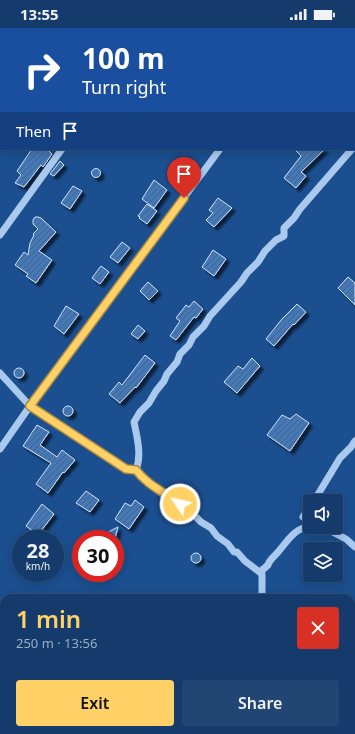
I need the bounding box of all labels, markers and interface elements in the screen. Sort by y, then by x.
text: 13:55 [20,4,59,24]
text: 100 m [82,39,165,77]
icon: right [16,44,68,96]
text: Turn right [82,75,166,99]
icon: arrive [59,120,81,142]
text: Then [16,121,51,141]
pin [167,157,201,198]
icon: arrive [173,163,195,185]
position arrow [159,483,201,525]
map controls [303,494,343,582]
button: sound [303,494,343,534]
speed limit sign: 30 [72,530,124,582]
text: 28 [27,537,49,564]
button: layers [303,542,343,582]
text: km/h [26,559,50,573]
text: 1 min [16,602,81,635]
button: close [297,607,339,649]
text: 250 m · 13:56 [16,634,97,652]
button: Exit [16,680,174,726]
button: Share [182,680,339,726]

